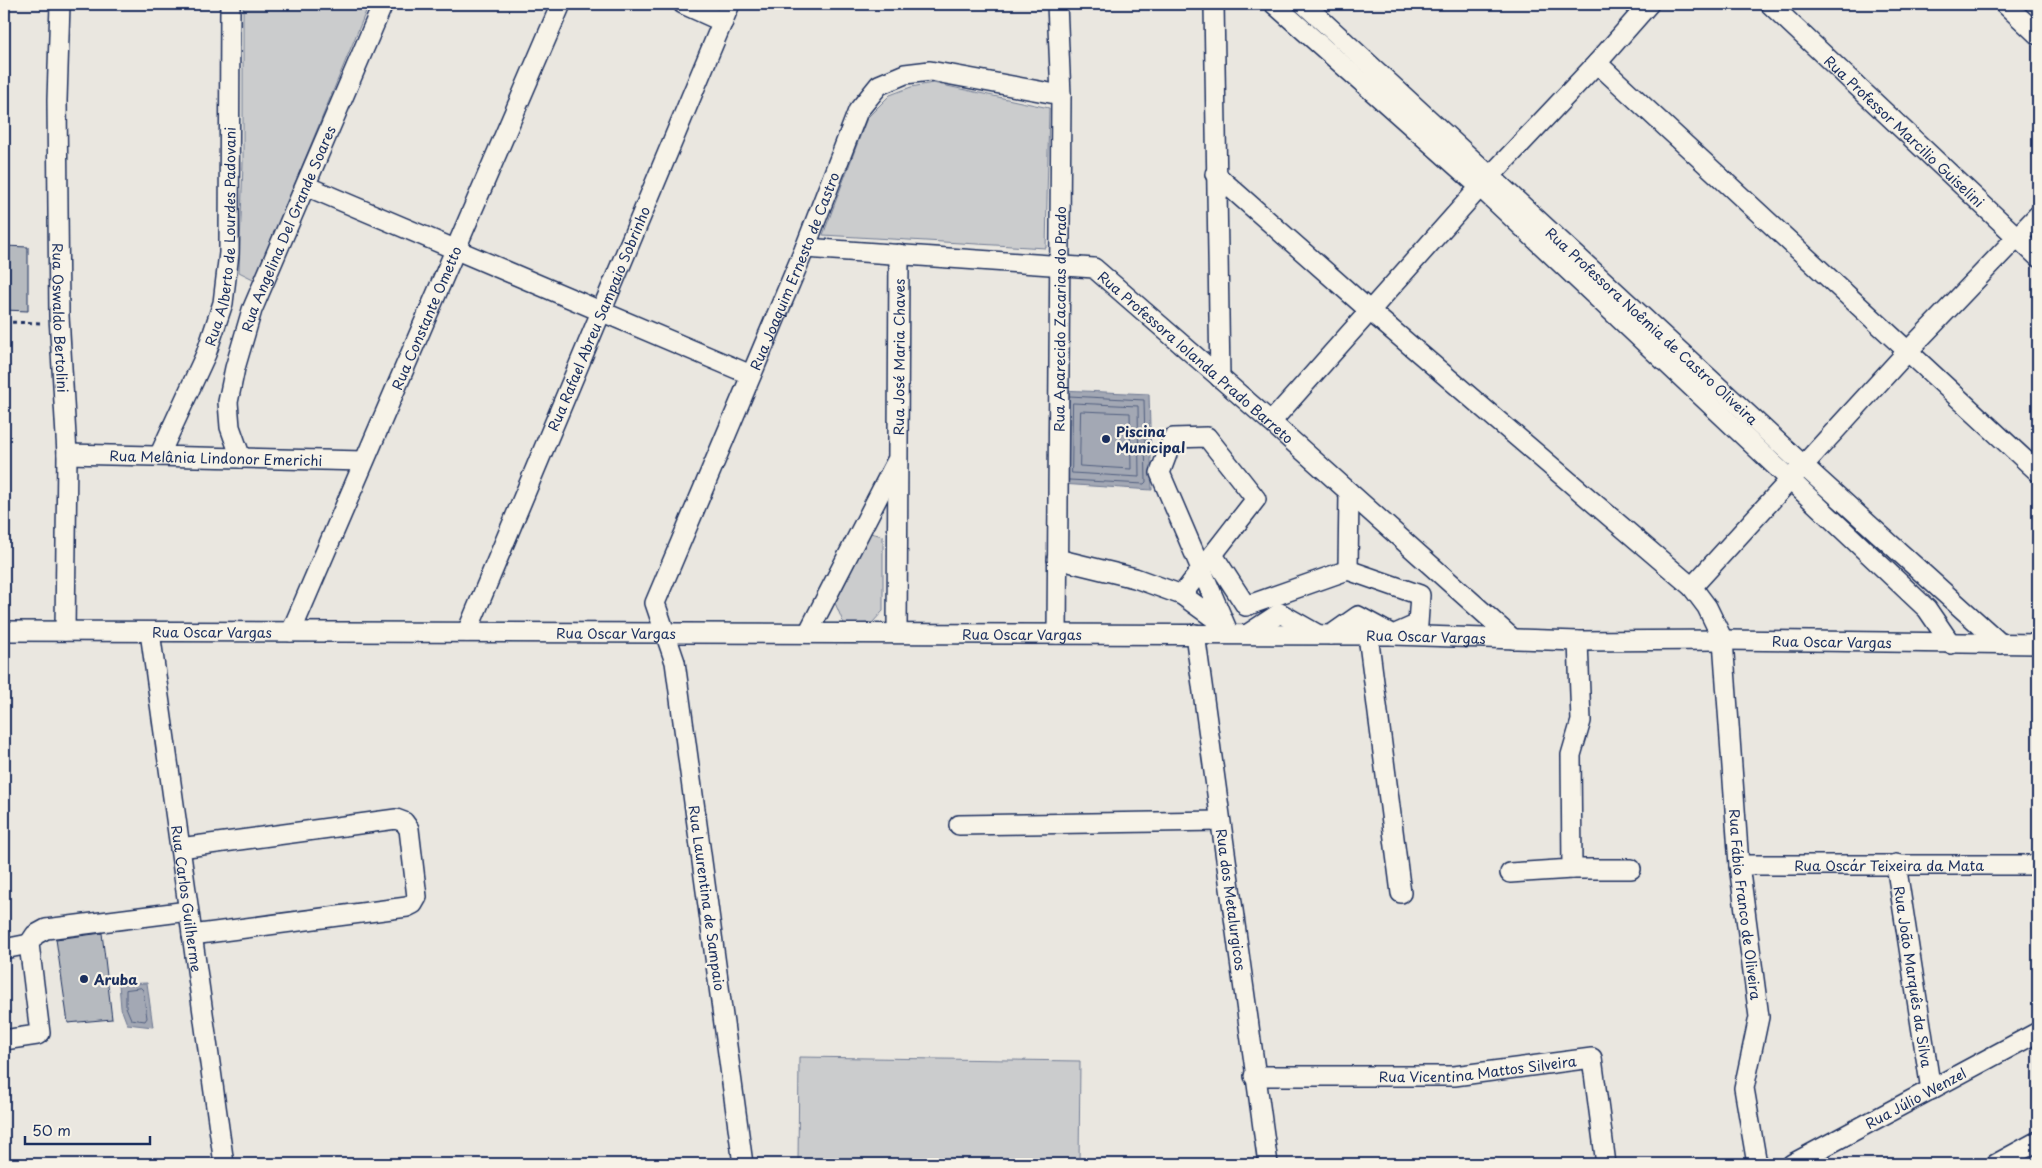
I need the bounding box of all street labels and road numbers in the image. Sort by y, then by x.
street label: Rua Professor Marcilio Guiselini [1820,50,1989,212]
street label: Rua Angelina Del Grande Soares [236,122,340,334]
street label: Rua Alberto de Lourdes Padovani [199,127,240,349]
street label: Rua Joaquim Ernesto de Castro [744,168,844,373]
street label: Rua Rafael Abreu Sampaio Sobrinho [542,203,655,434]
street label: Rua Aparecido Zacarias do Prado [1048,206,1071,432]
street label: Rua Professora Noêmia de Castro Oliveira [1541,222,1763,429]
street label: Rua Constante Ometto [386,242,466,393]
street label: Rua Oswaldo Bertolini [48,243,74,393]
street label: Rua Professora Iolanda Prado Barreto [1094,266,1299,448]
street label: Rua José Maria Chaves [888,279,909,435]
street label: Rua Melânia Lindonor Emerichi [109,445,323,471]
street label: Rua Oscar Vargas [152,621,272,642]
street label: Rua Oscar Vargas [556,622,676,643]
street label: Rua Oscar Vargas [962,623,1082,645]
street label: Rua Oscar Vargas [1366,624,1486,649]
street label: Rua Oscar Vargas [1772,630,1892,653]
street label: Rua Laurentina de Sampaio [684,804,730,992]
street label: Rua Fábio Franco de Oliveira [1725,808,1767,1001]
street label: Rua Carlos Guilherme [166,824,208,973]
street label: Rua dos Metalurgicos [1211,827,1252,972]
street label: Rua Oscár Teixeira da Mata [1794,855,1984,876]
street label: Rua João Marquês da Silva [1889,884,1938,1069]
street label: Rua Vicentina Mattos Silveira [1379,1050,1578,1087]
street label: Rua Júlio Wenzel [1861,1062,1970,1134]

